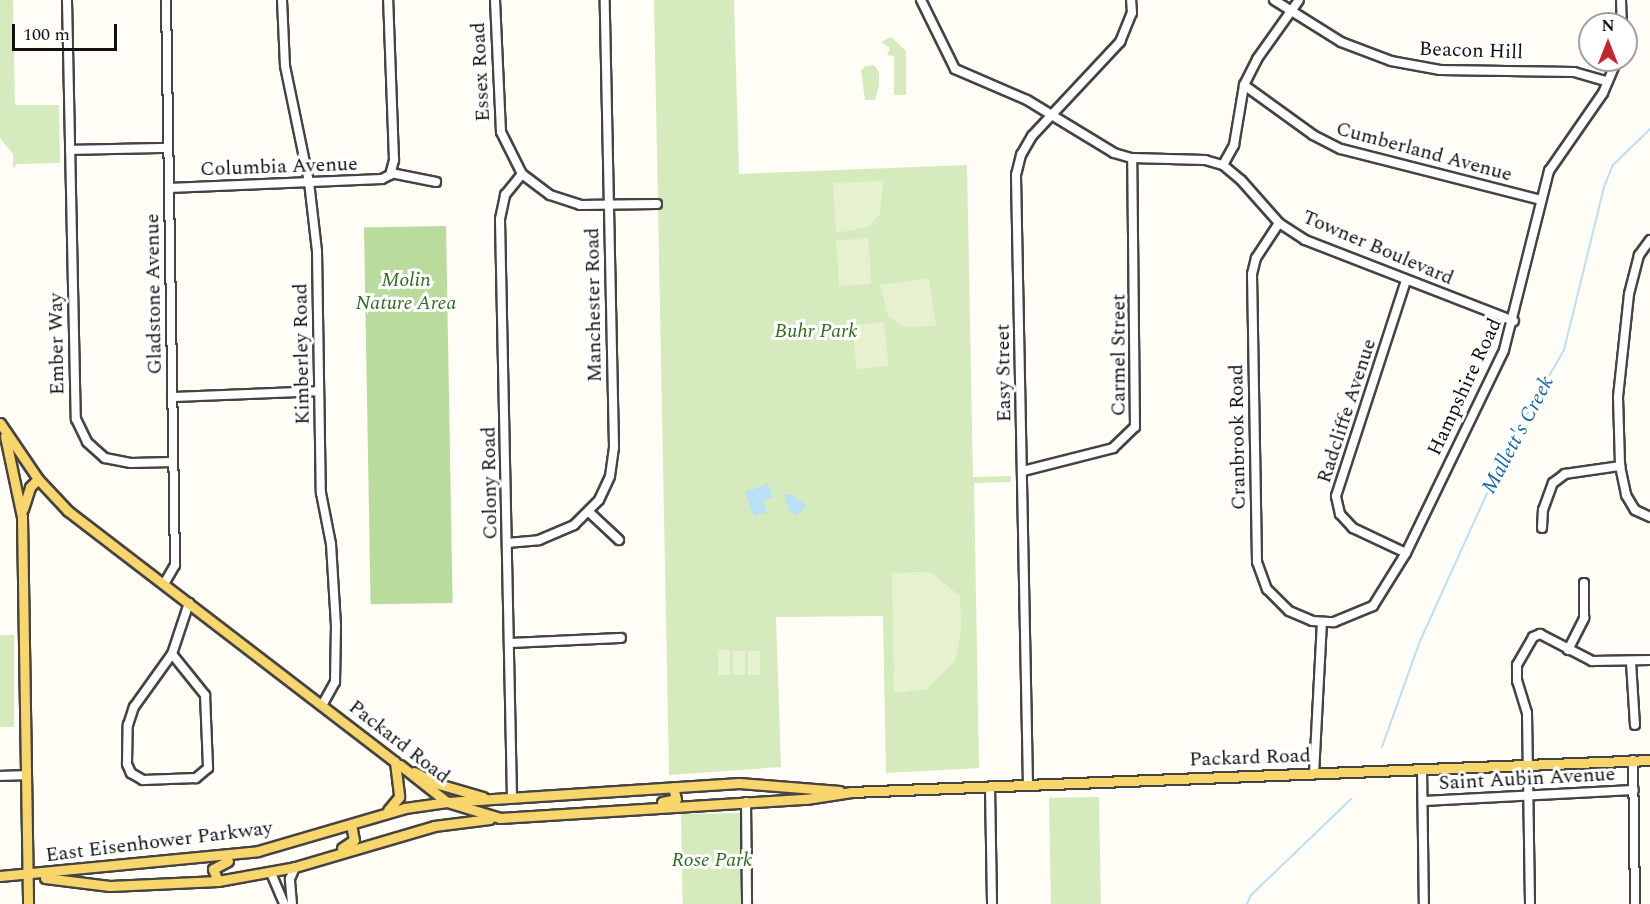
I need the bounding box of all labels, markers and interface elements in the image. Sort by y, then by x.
scale bar [15,12,120,50]
north arrow [1578,12,1638,72]
text: N [1601,14,1615,38]
text: 100 m [23,21,70,48]
street label: Essex Road [466,22,496,122]
street label: Beacon Hill [1419,37,1523,65]
street label: Cumberland Avenue [1333,117,1515,187]
street label: Columbia Avenue [200,152,358,182]
street label: Towner Boulevard [1299,205,1457,291]
street label: Gladstone Avenue [141,213,167,375]
street label: Manchester Road [581,227,607,383]
park label: Molin Nature Area [356,268,456,315]
street label: Kimberley Road [289,283,315,425]
street label: Ember Way [44,293,70,395]
street label: Carmel Street [1107,294,1131,416]
street label: Hampshire Road [1423,315,1507,459]
park label: Buhr Park [775,319,857,343]
street label: Easy Street [991,324,1017,422]
street label: Radcliffe Avenue [1312,336,1382,486]
street label: Cranbrook Road [1225,364,1251,510]
water label: Mallett's Creek [1476,372,1560,498]
street label: Colony Road [477,426,503,540]
street label: Packard Road [344,695,454,789]
street label: Packard Road [1189,744,1311,772]
street label: Saint Aubin Avenue [1438,762,1616,796]
street label: East Eisenhower Parkway [44,816,274,868]
park label: Rose Park [672,848,752,872]

